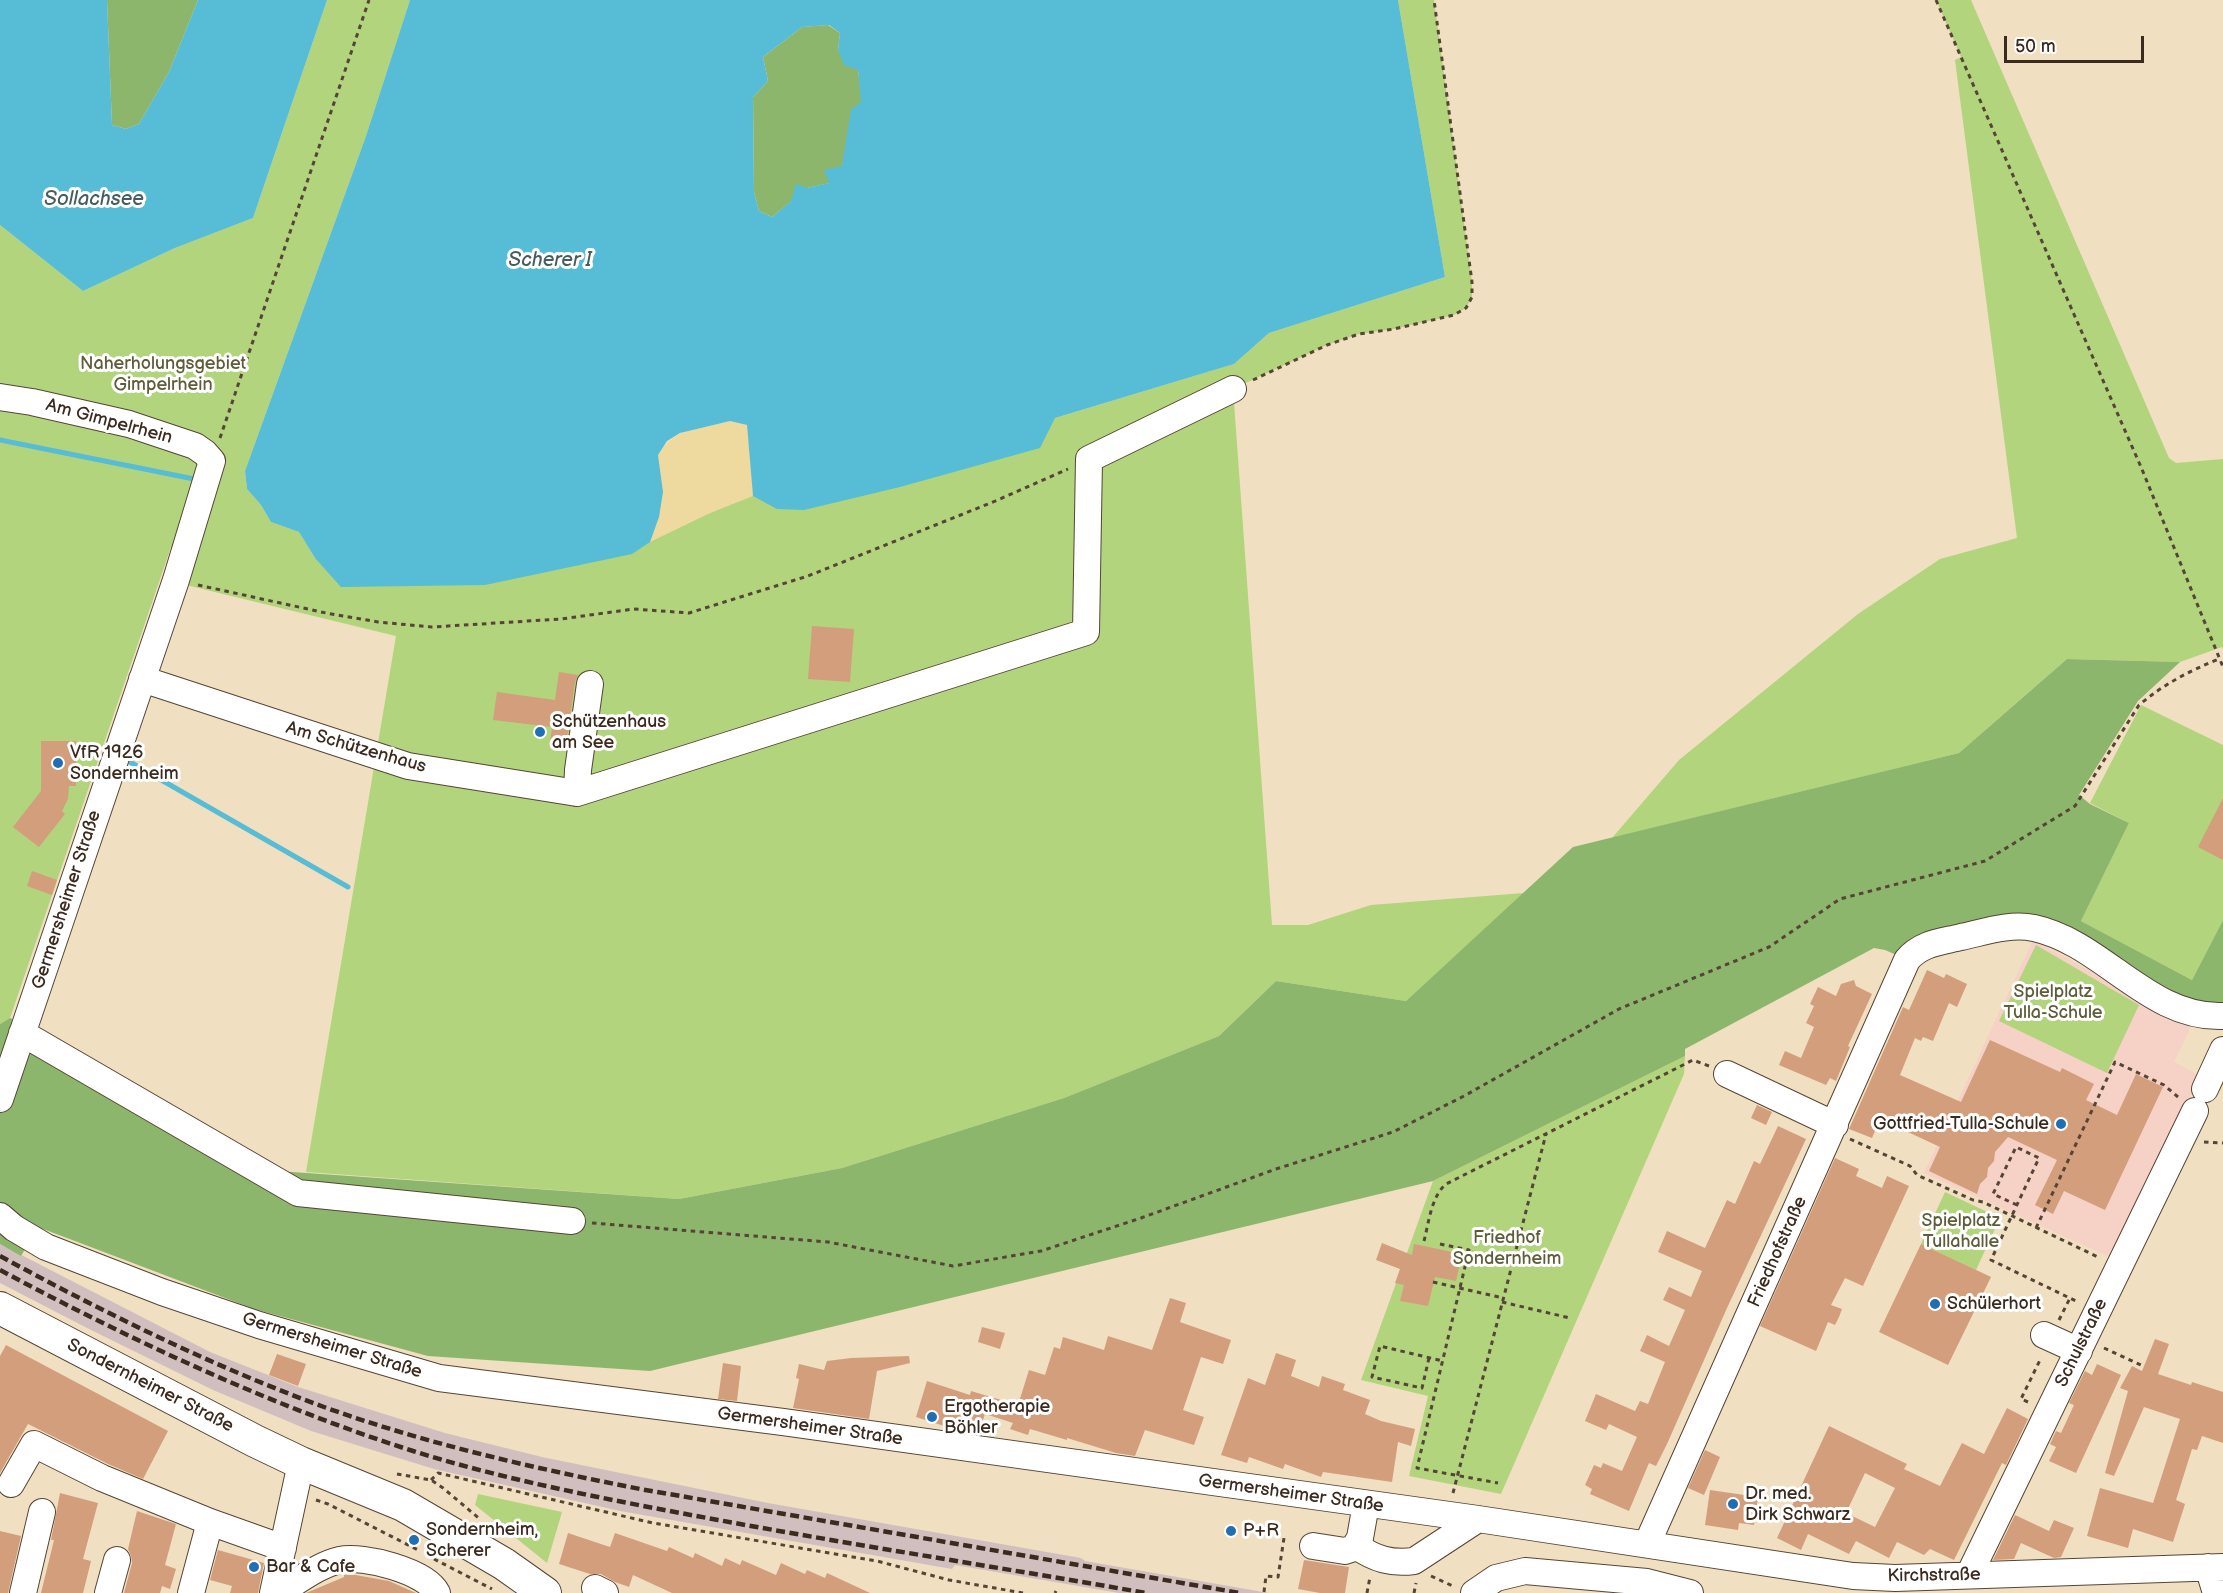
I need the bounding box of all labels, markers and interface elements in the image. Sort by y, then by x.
scale bar [2007,24,2146,62]
text: 50 m [2015,36,2056,57]
water label: Sollachsee [44,188,144,212]
water label: Scherer I [508,249,592,273]
park label: Naherholungsgebiet Gimpelrhein [80,353,246,395]
street label: Am Gimpelrhein [43,395,175,449]
place label: Schützenhaus am See [552,711,666,754]
street label: Am Schützenhaus [283,718,429,778]
marker: Schützenhaus am See [533,725,547,739]
place label: VfR 1926 Sondernheim [70,742,179,784]
marker: VfR 1926 Sondernheim [51,756,65,770]
street label: Germersheimer Straße [28,808,106,992]
park label: Spielplatz Tulla-Schule [2003,981,2103,1024]
place label: Gottfried-Tulla-Schule [1873,1113,2049,1135]
marker: Gottfried-Tulla-Schule [2054,1117,2068,1131]
street label: Friedhofstraße [1744,1193,1812,1311]
park label: Spielplatz Tullahalle [1922,1210,2000,1252]
park label: Friedhof Sondernheim [1453,1227,1561,1270]
place label: Schülerhort [1947,1293,2041,1315]
street label: Schulstraße [2051,1295,2113,1391]
marker: Schülerhort [1928,1297,1942,1311]
street label: Germersheimer Straße [239,1308,425,1384]
street label: Sondernheimer Straße [63,1335,237,1437]
place label: Ergotherapie Böhler [944,1396,1050,1438]
street label: Germersheimer Straße [716,1403,904,1451]
marker: Ergotherapie Böhler [925,1410,939,1424]
street label: Germersheimer Straße [1197,1470,1385,1518]
place label: Dr. med. Dirk Schwarz [1745,1483,1850,1526]
marker: Dr. med. Dirk Schwarz [1726,1497,1740,1511]
place label: Sondernheim, Scherer [426,1519,538,1562]
place label: P+R [1243,1520,1279,1542]
marker: P+R [1224,1524,1238,1538]
marker: Sondernheim, Scherer [407,1533,421,1547]
place label: Bar & Cafe [266,1556,355,1578]
marker: Bar & Cafe [247,1560,261,1574]
street label: Kirchstraße [1887,1564,1981,1588]

